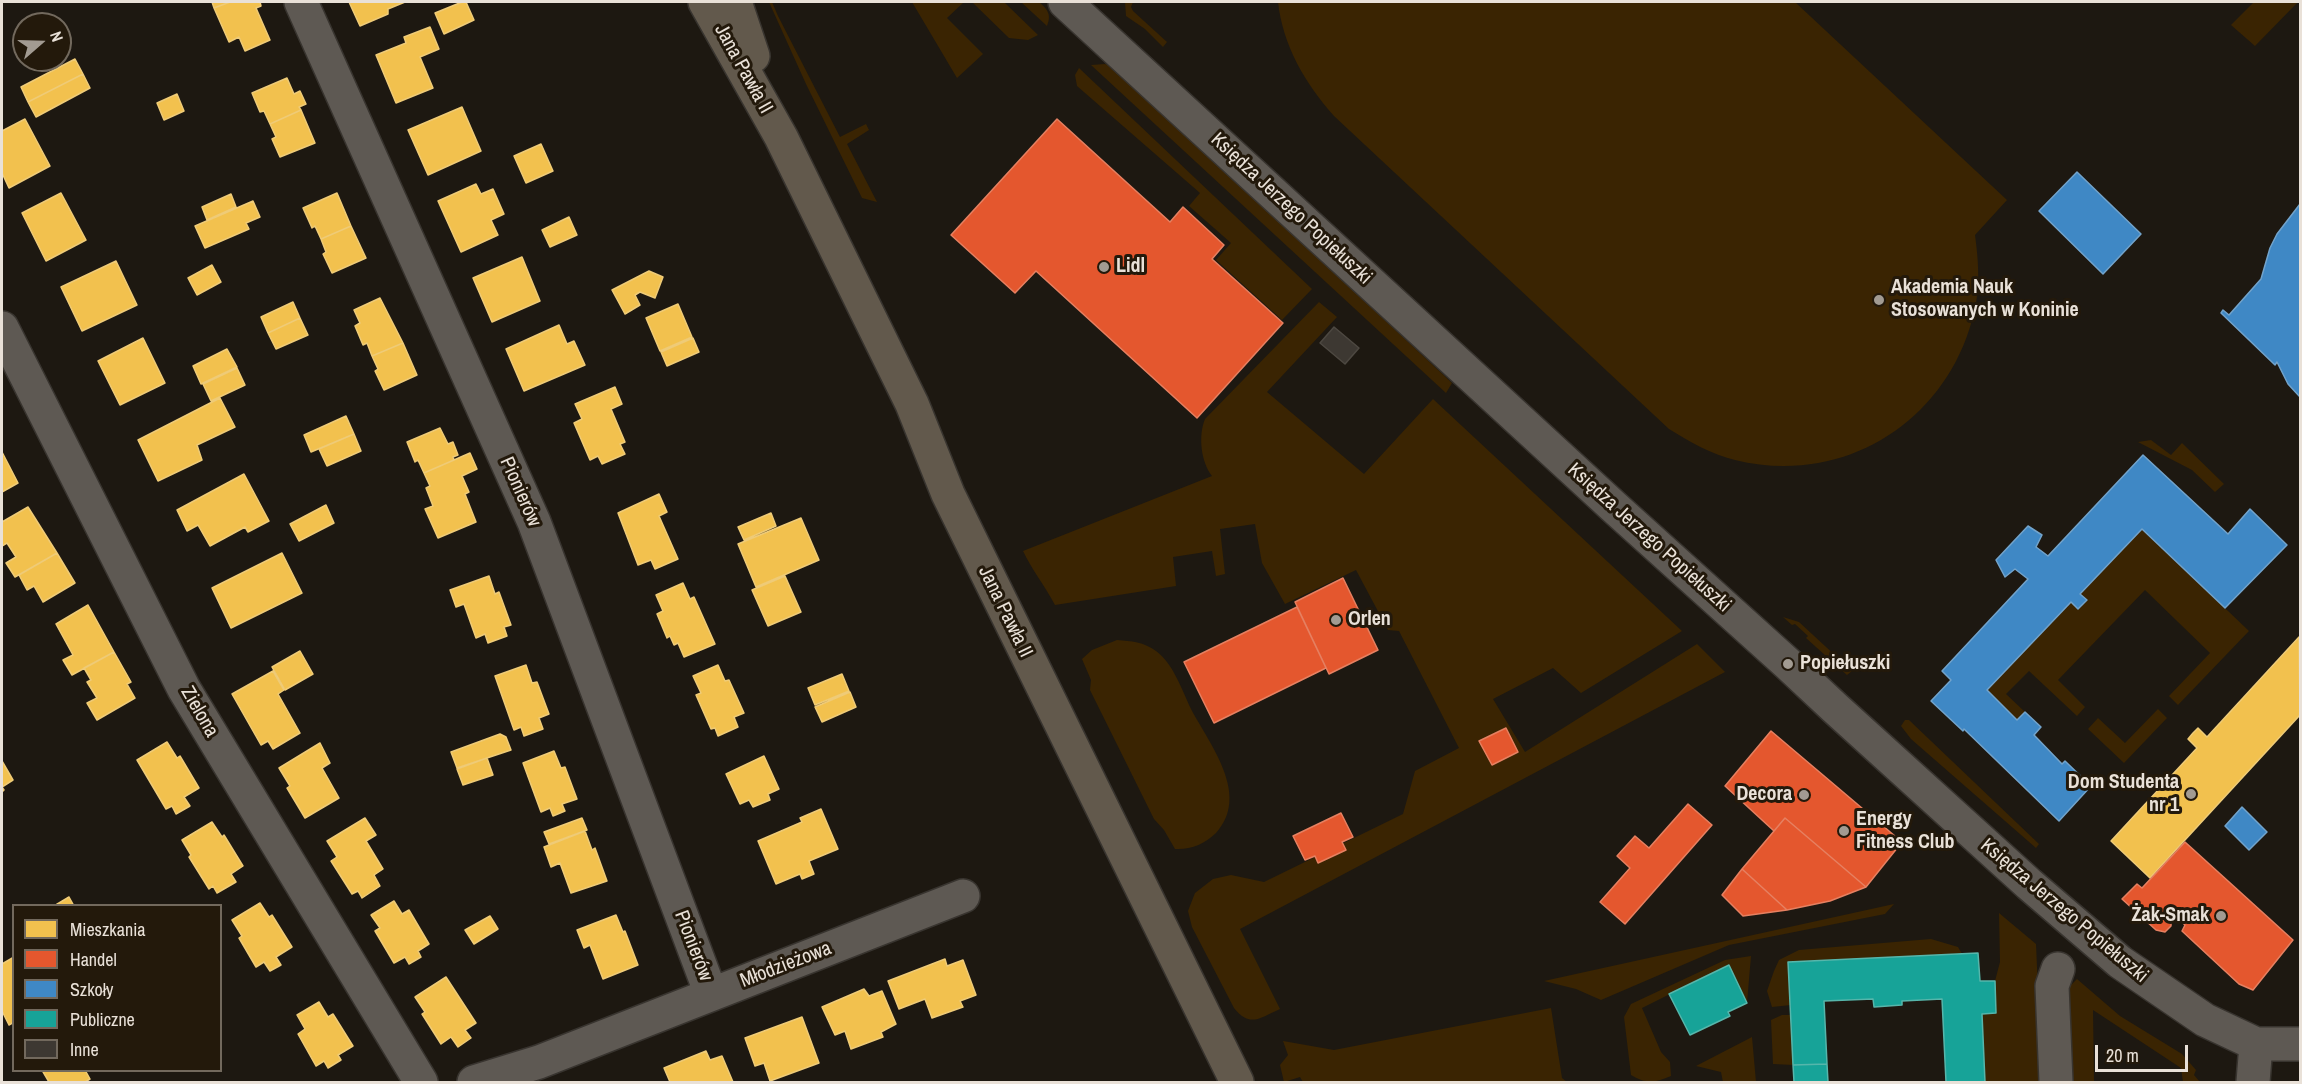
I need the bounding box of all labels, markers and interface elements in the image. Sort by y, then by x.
north arrow [12,12,72,72]
street label: Jana Pawła II [709,20,777,118]
text: N [45,28,69,45]
street label: Księdza Jerzego Popiełuszki [1205,128,1377,290]
place label: Lidl [1116,255,1145,279]
marker: Lidl [1097,260,1111,274]
place label: Akademia Nauk Stosowanych w Koninie [1891,276,2079,323]
marker: Akademia Nauk Stosowanych w Koninie [1872,293,1886,307]
street label: Pionierów [494,453,546,531]
street label: Księdza Jerzego Popiełuszki [1562,458,1736,618]
street label: Jana Pawła II [973,562,1037,662]
place label: Orlen [1348,608,1391,632]
marker: Orlen [1329,613,1343,627]
place label: Popiełuszki [1800,652,1890,676]
marker: Popiełuszki [1781,657,1795,671]
street label: Zielona [175,682,223,742]
place label: Dom Studenta nr 1 [2068,771,2179,818]
place label: Decora [1736,783,1792,807]
marker: Dom Studenta nr 1 [2184,787,2198,801]
marker: Decora [1797,788,1811,802]
place label: Energy Fitness Club [1856,808,1954,855]
marker: Energy Fitness Club [1837,824,1851,838]
street label: Księdza Jerzego Popiełuszki [1975,834,2153,988]
legend [12,904,222,1072]
place label: Żak-Smak [2132,904,2209,928]
street label: Pionierów [669,907,717,985]
marker: Żak-Smak [2214,909,2228,923]
text: Mieszkania [70,917,145,942]
street label: Młodzieżowa [737,937,835,993]
text: Handel [70,947,117,972]
text: Szkoły [70,977,113,1002]
text: Publiczne [70,1007,135,1032]
scale bar [2098,1033,2191,1071]
text: Inne [70,1037,99,1062]
text: 20 m [2106,1043,2139,1068]

